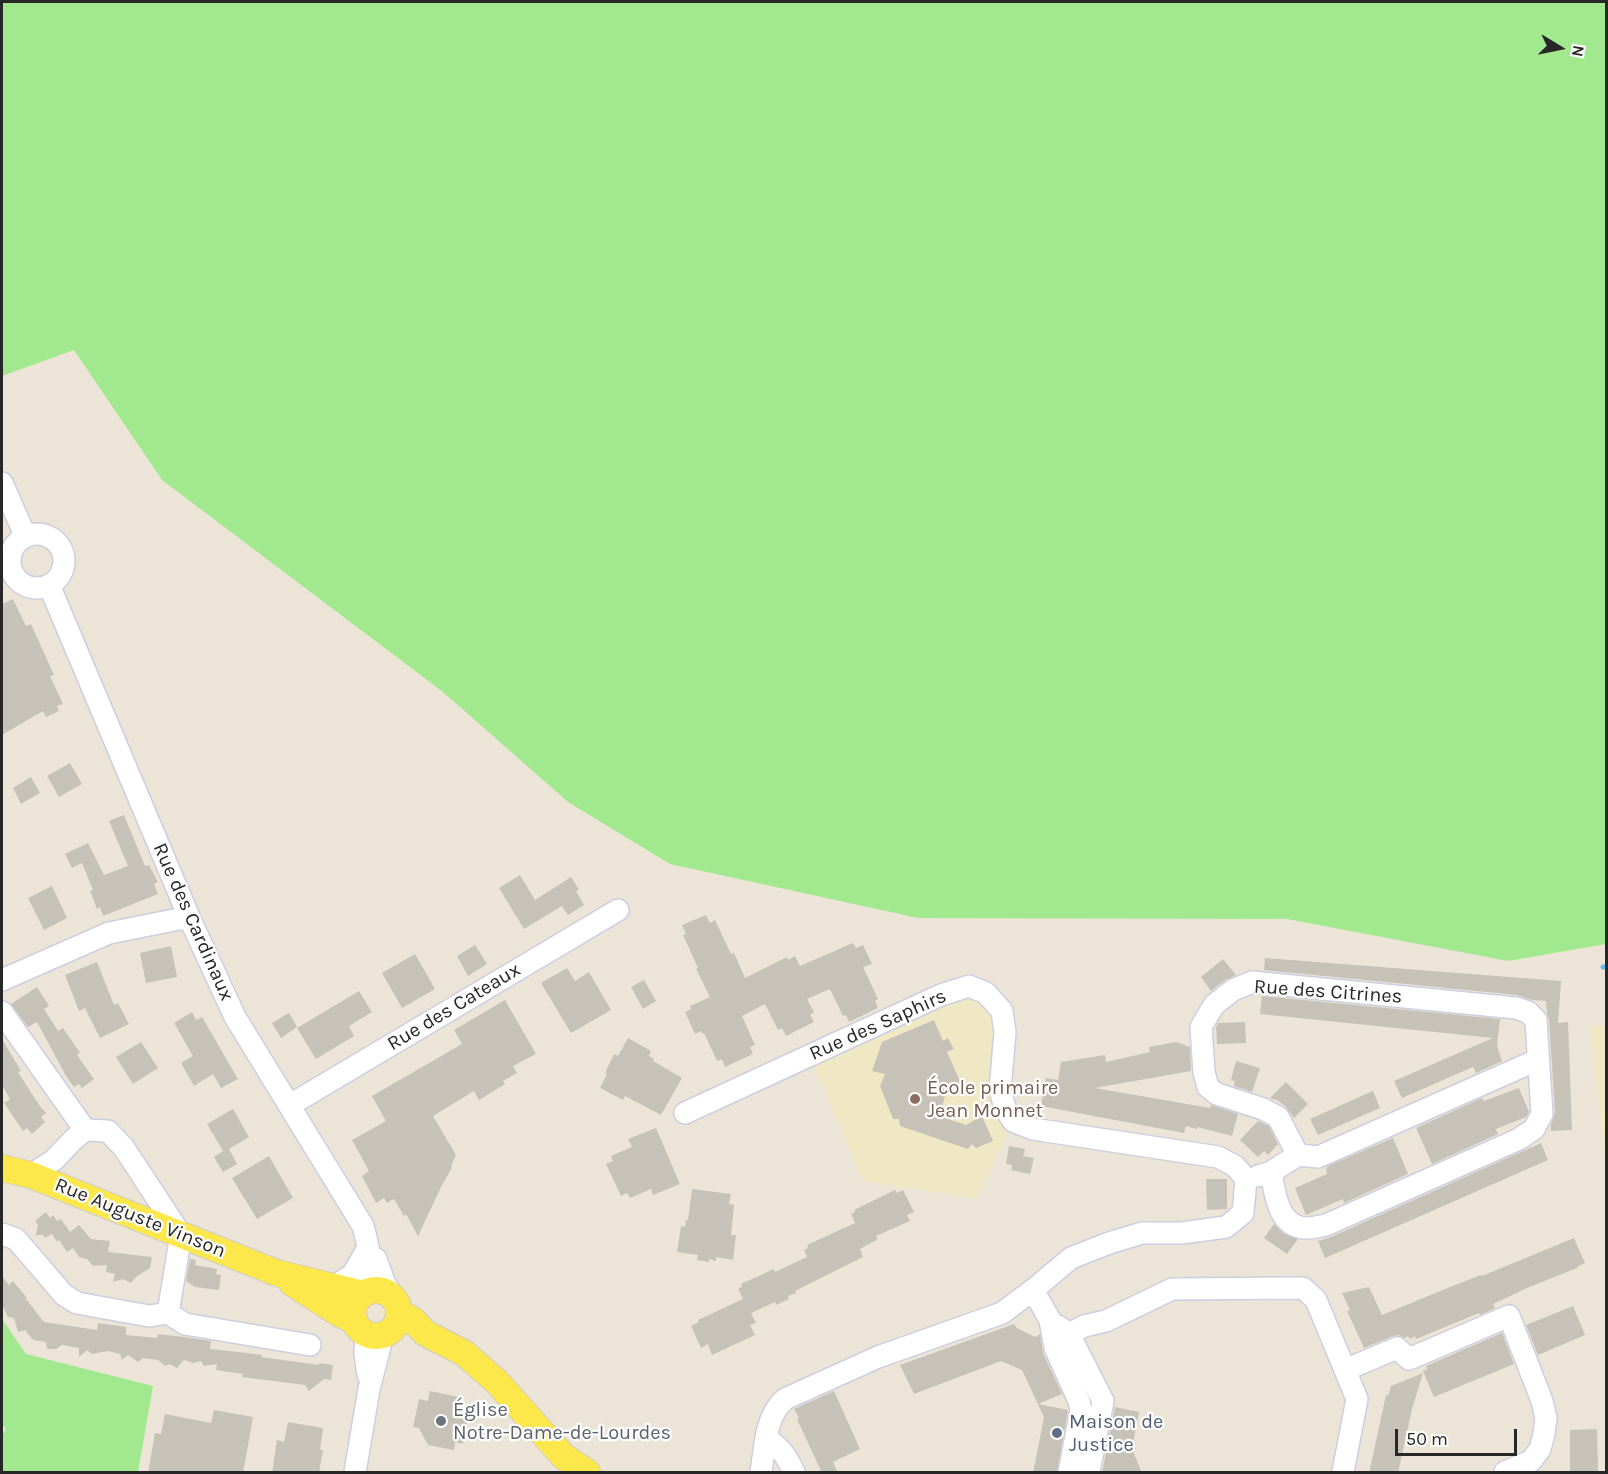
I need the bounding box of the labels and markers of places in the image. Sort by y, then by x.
place label: École primaire Jean Monnet [927,1076,1058,1123]
marker: École primaire Jean Monnet [908,1092,922,1106]
place label: Église Notre-Dame-de-Lourdes [453,1398,671,1445]
place label: Maison de Justice [1069,1410,1163,1457]
marker: Église Notre-Dame-de-Lourdes [434,1414,448,1428]
marker: Maison de Justice [1050,1426,1064,1440]

